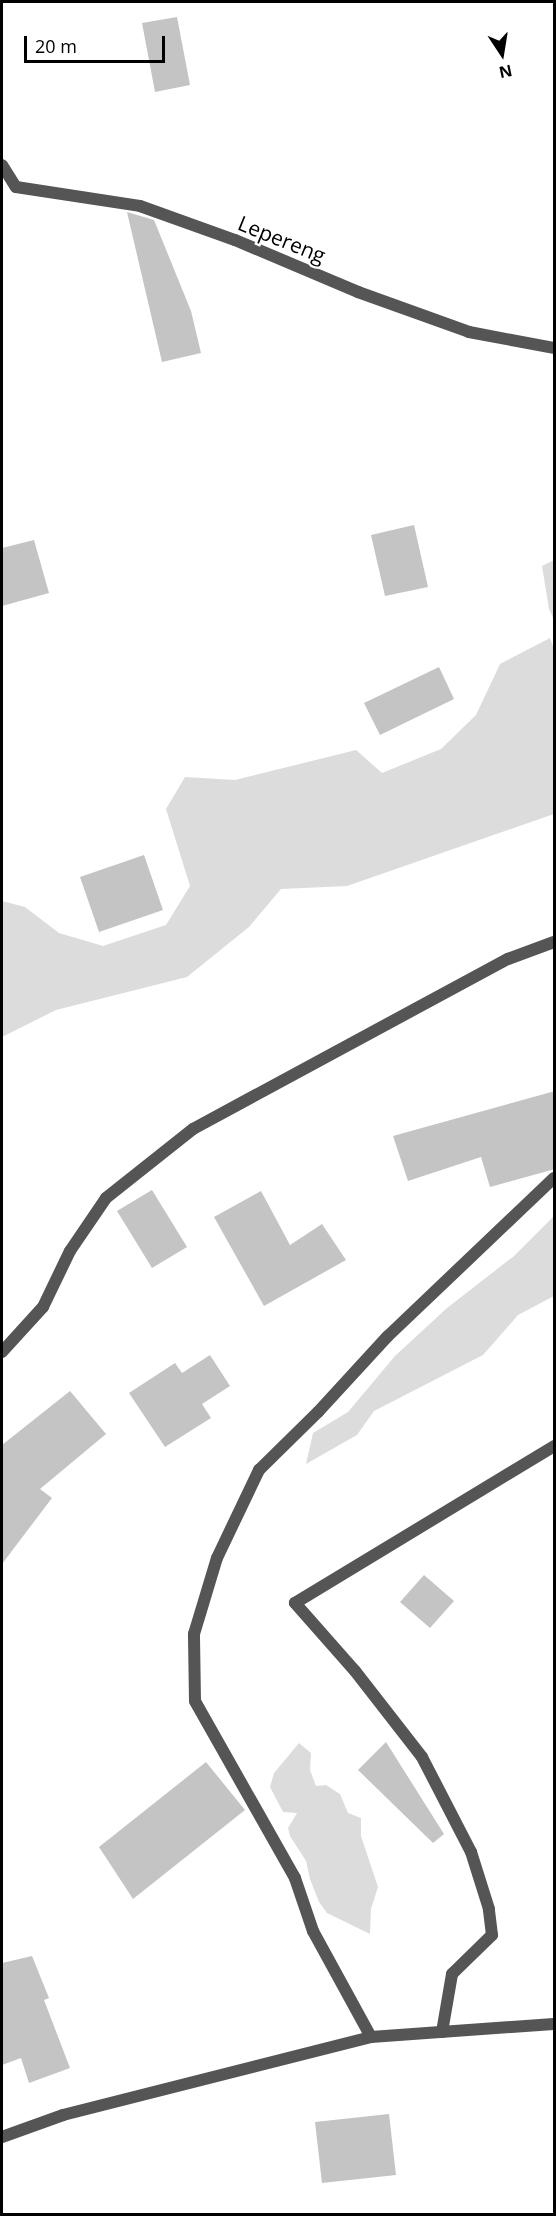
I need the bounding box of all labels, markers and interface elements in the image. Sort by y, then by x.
scale bar [27,24,168,62]
north arrow [472,24,532,84]
text: 20 m [35,34,77,58]
text: N [497,59,514,84]
street label: Lepereng [235,210,329,268]

